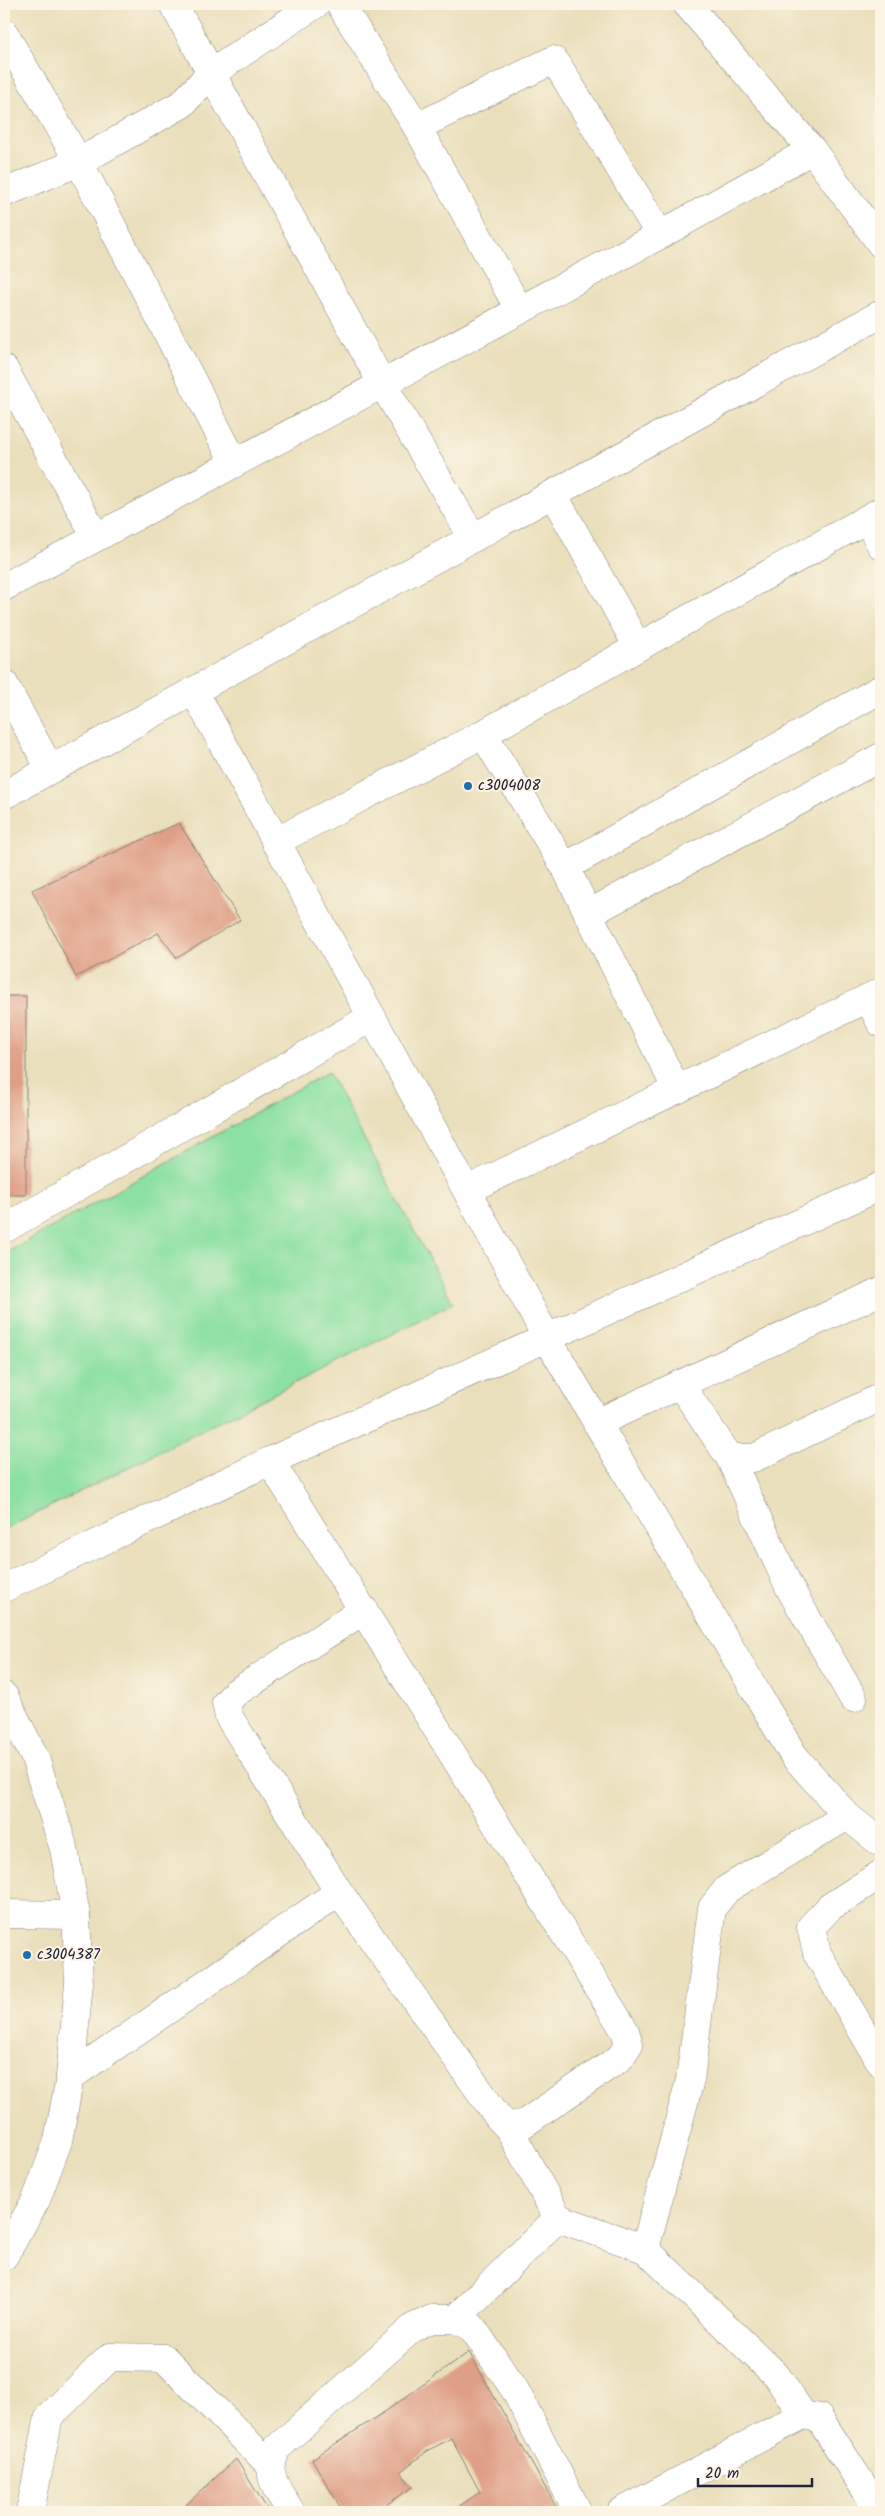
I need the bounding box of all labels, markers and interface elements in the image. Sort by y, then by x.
place label: c3004008 [478,774,542,798]
marker: c3004008 [462,780,474,792]
place label: c3004387 [37,1943,101,1967]
marker: c3004387 [21,1949,33,1961]
scale bar [698,2456,811,2488]
text: 20 m [705,2462,739,2486]

